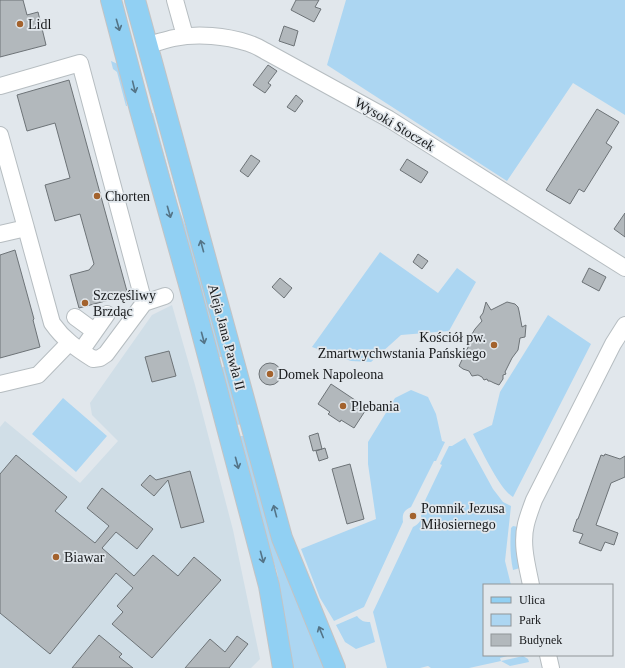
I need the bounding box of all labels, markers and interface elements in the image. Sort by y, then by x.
place label: Lidl [28,17,51,32]
one-way arrow [115,18,122,31]
marker: Lidl [15,19,25,29]
one-way arrow [131,80,138,93]
street label: Wysoki Stoczek [352,95,437,154]
place label: Chorten [105,189,150,204]
marker: Chorten [92,191,102,201]
one-way arrow [166,206,173,219]
one-way arrow [198,239,205,252]
street label: Aleja Jana Pawła II [205,282,248,392]
place label: Szczęśliwy Brzdąc [93,288,156,319]
marker: Szczęśliwy Brzdąc [80,298,90,308]
place label: Kościół pw. Zmartwychwstania Pańskiego [318,330,486,361]
one-way arrow [200,331,208,344]
marker: Kościół pw. Zmartwychwstania Pańskiego [489,340,499,350]
place label: Domek Napoleona [278,367,384,382]
marker: Domek Napoleona [265,369,275,379]
place label: Plebania [351,399,400,414]
marker: Plebania [338,401,348,411]
one-way arrow [234,457,241,470]
place label: Pomnik Jezusa Miłosiernego [421,501,505,532]
one-way arrow [270,504,278,517]
marker: Pomnik Jezusa Miłosiernego [408,511,418,521]
place label: Biawar [64,550,105,565]
one-way arrow [259,551,266,564]
marker: Biawar [51,552,61,562]
legend [483,584,613,656]
text: Ulica [519,593,546,607]
text: Park [519,613,541,627]
one-way arrow [316,626,324,638]
text: Budynek [519,633,562,647]

